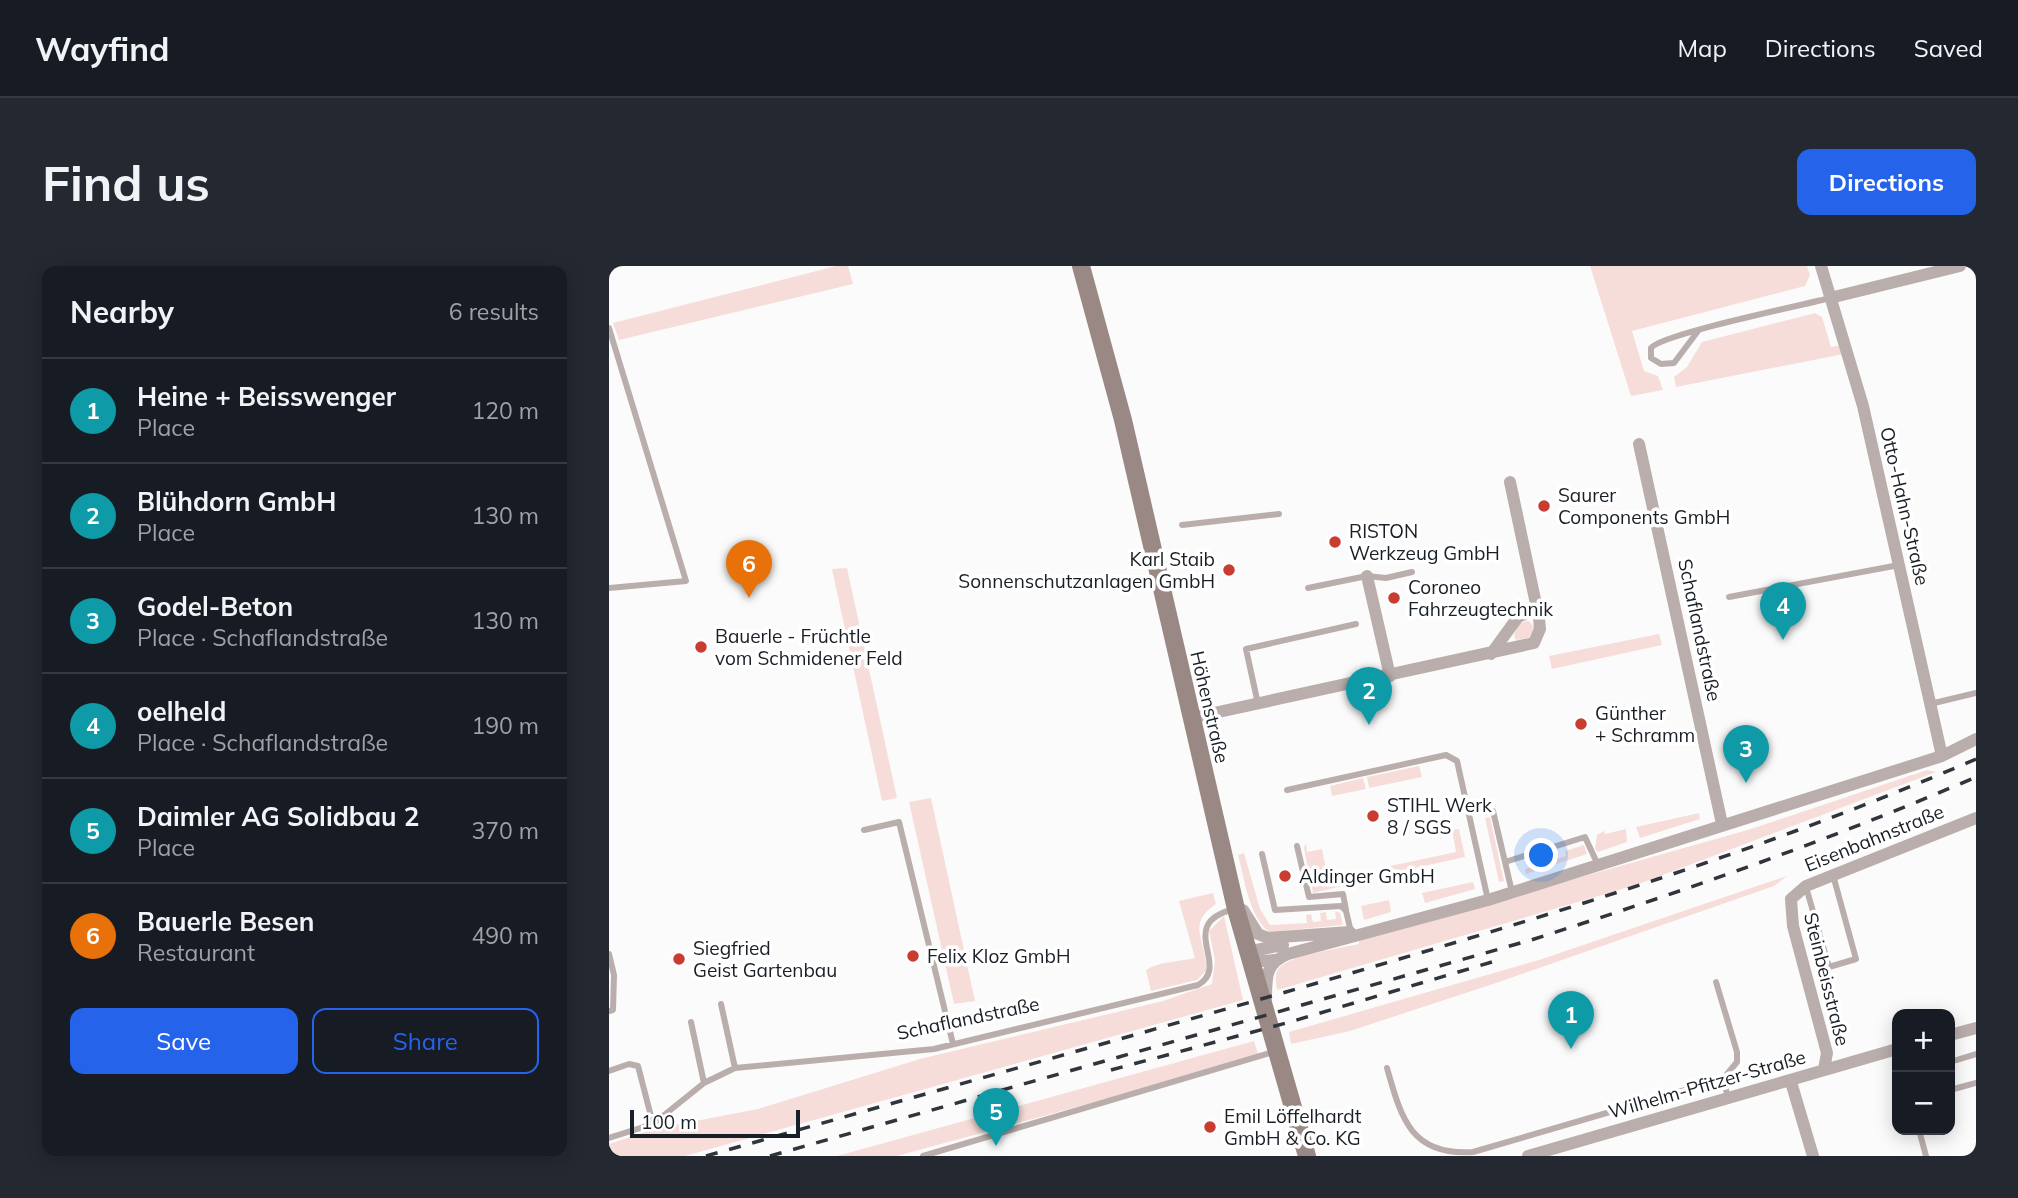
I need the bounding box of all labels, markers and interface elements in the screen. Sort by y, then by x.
text: Wayfind [35,28,170,69]
text: Map [1677,33,1727,63]
text: Directions [1765,33,1876,63]
text: Saved [1914,33,1983,63]
button: Directions [1797,149,1976,215]
text: Find us [42,152,210,213]
text: Nearby [70,293,174,331]
text: 6 results [449,297,539,326]
text: Heine + Beisswenger [137,380,396,413]
text: 1 [86,396,100,425]
text: 120 m [471,396,539,425]
text: Place [137,413,195,442]
street label: Otto-Hahn-Straße [1875,424,1935,588]
place label: Saurer Components GmbH [1558,483,1730,529]
text: Blühdorn GmbH [137,485,336,518]
marker: Saurer Components GmbH [1536,498,1552,514]
text: 2 [86,501,100,530]
text: 130 m [471,501,539,530]
text: Place [137,518,195,547]
place label: RISTON Werkzeug GmbH [1349,519,1500,565]
marker: RISTON Werkzeug GmbH [1327,534,1343,550]
pin: 6 [726,540,772,598]
place label: Karl Staib Sonnenschutzanlagen GmbH [958,547,1215,593]
street label: Schaflandstraße [1673,556,1727,704]
marker: Karl Staib Sonnenschutzanlagen GmbH [1221,562,1237,578]
place label: Coroneo Fahrzeugtechnik [1408,575,1553,621]
pin: 4 [1760,582,1806,640]
text: Godel-Beton [137,590,293,623]
marker: Coroneo Fahrzeugtechnik [1386,590,1402,606]
text: 3 [86,606,100,635]
text: 130 m [471,606,539,635]
text: Place · Schaflandstraße [137,623,388,652]
place label: Bauerle - Früchtle vom Schmidener Feld [715,624,903,670]
marker: Bauerle - Früchtle vom Schmidener Feld [693,639,709,655]
street label: Höhenstraße [1185,648,1235,766]
pin: 2 [1346,667,1392,725]
text: oelheld [137,695,226,728]
place label: Günther + Schramm [1595,701,1695,747]
text: 4 [86,711,100,740]
text: 190 m [471,711,539,740]
marker: Günther + Schramm [1573,716,1589,732]
pin: 3 [1723,725,1769,783]
text: Place · Schaflandstraße [137,728,388,757]
place label: STIHL Werk 8 / SGS [1387,793,1492,839]
street label: Eisenbahnstraße [1801,799,1947,877]
text: Daimler AG Solidbau 2 [137,800,419,833]
marker: STIHL Werk 8 / SGS [1365,808,1381,824]
text: 5 [86,816,100,845]
text: 370 m [471,816,539,845]
text: Place [137,833,195,862]
your location [1524,838,1558,872]
place label: Aldinger GmbH [1299,864,1435,888]
marker: Aldinger GmbH [1277,868,1293,884]
text: Bauerle Besen [137,905,314,938]
street label: Steinbeisstraße [1799,910,1855,1048]
text: 6 [86,921,100,950]
text: 490 m [471,921,539,950]
place label: Siegfried Geist Gartenbau [693,936,837,982]
text: Restaurant [137,938,255,967]
place label: Felix Kloz GmbH [927,944,1070,968]
marker: Felix Kloz GmbH [905,948,921,964]
marker: Siegfried Geist Gartenbau [671,951,687,967]
street label: Schaflandstraße [894,991,1042,1045]
pin: 1 [1548,991,1594,1049]
button: Save [70,1008,298,1074]
button: Share [312,1008,539,1074]
map controls [1892,1009,1955,1135]
button: + [1892,1009,1955,1072]
street label: Wilhelm-Pfitzer-Straße [1606,1044,1808,1124]
button: − [1892,1072,1955,1135]
pin: 5 [973,1088,1019,1146]
place label: Emil Löffelhardt GmbH & Co. KG [1224,1104,1362,1150]
scale bar [630,1107,800,1139]
text: 100 m [641,1110,697,1134]
marker: Emil Löffelhardt GmbH & Co. KG [1202,1119,1218,1135]

